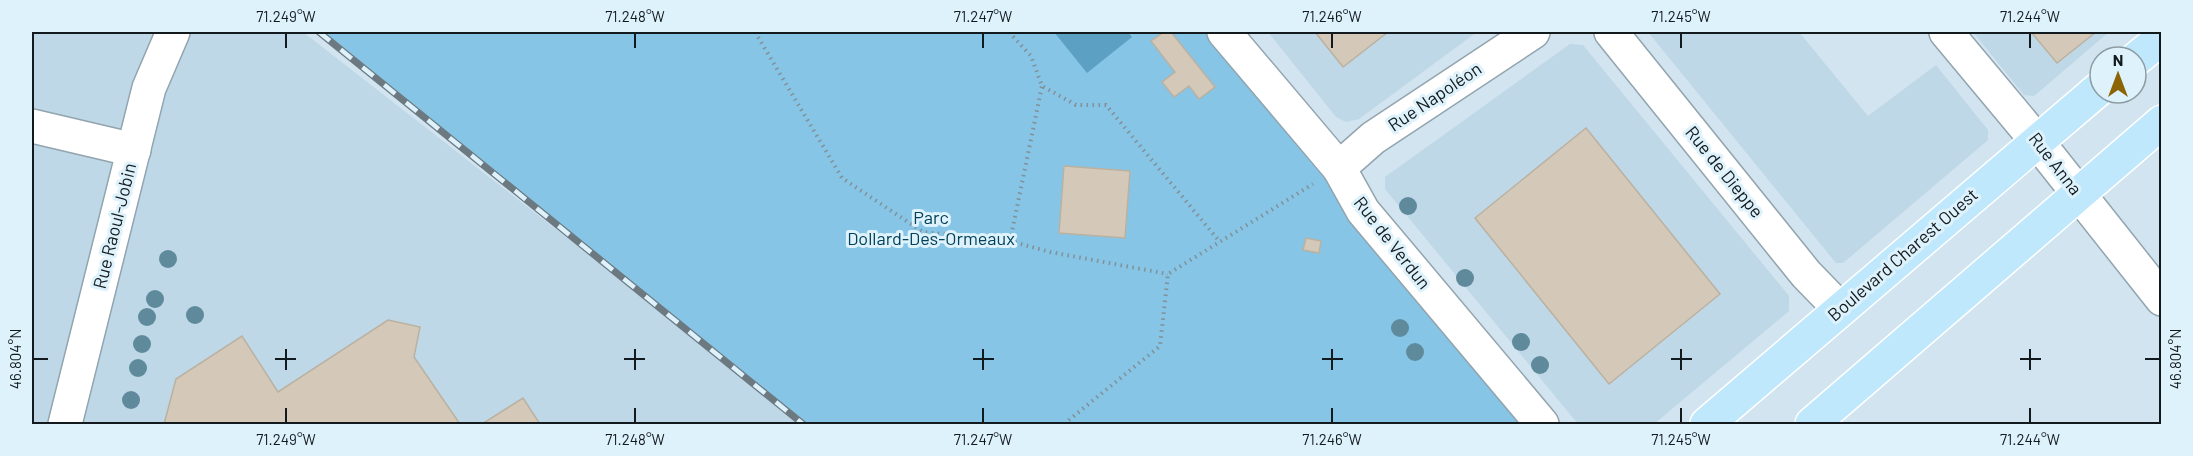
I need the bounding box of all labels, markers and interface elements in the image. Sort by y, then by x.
text: 71.249°W [256,7,316,25]
text: 71.248°W [605,7,665,25]
text: 71.247°W [954,7,1012,25]
text: 71.246°W [1302,7,1362,25]
text: 71.245°W [1651,7,1711,25]
text: 71.244°W [2000,7,2060,25]
north arrow [2088,45,2148,105]
text: N [2113,50,2123,69]
street label: Rue Napoléon [1383,57,1485,136]
street label: Rue de Dieppe [1681,121,1768,222]
street label: Rue Anna [2025,128,2087,199]
street label: Rue Raoul-Jobin [88,160,140,291]
street label: Boulevard Charest Ouest [1823,183,1982,325]
street label: Rue de Verdun [1350,192,1436,293]
park label: Parc Dollard-Des-Ormeaux [847,206,1015,249]
text: 46.804°N [6,329,24,389]
text: 46.804°N [2166,329,2184,389]
text: 71.249°W [256,430,316,448]
text: 71.248°W [605,430,665,448]
text: 71.247°W [954,430,1012,448]
text: 71.246°W [1302,430,1362,448]
text: 71.245°W [1651,430,1711,448]
text: 71.244°W [2000,430,2060,448]

